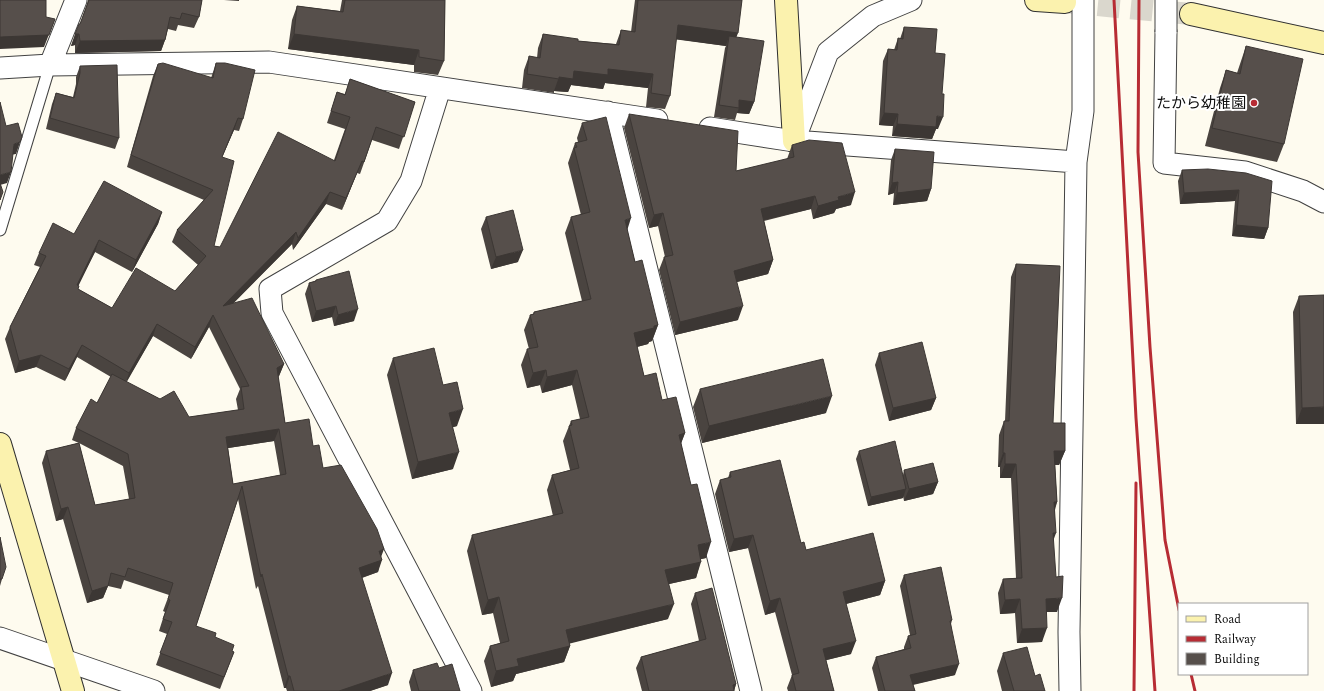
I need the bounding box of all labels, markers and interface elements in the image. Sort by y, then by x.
place label: たから幼稚園 [1156,92,1246,115]
marker: たから幼稚園 [1249,98,1259,108]
legend [1178,603,1308,675]
text: Road [1214,610,1241,629]
text: Railway [1214,630,1257,649]
text: Building [1214,650,1260,669]

